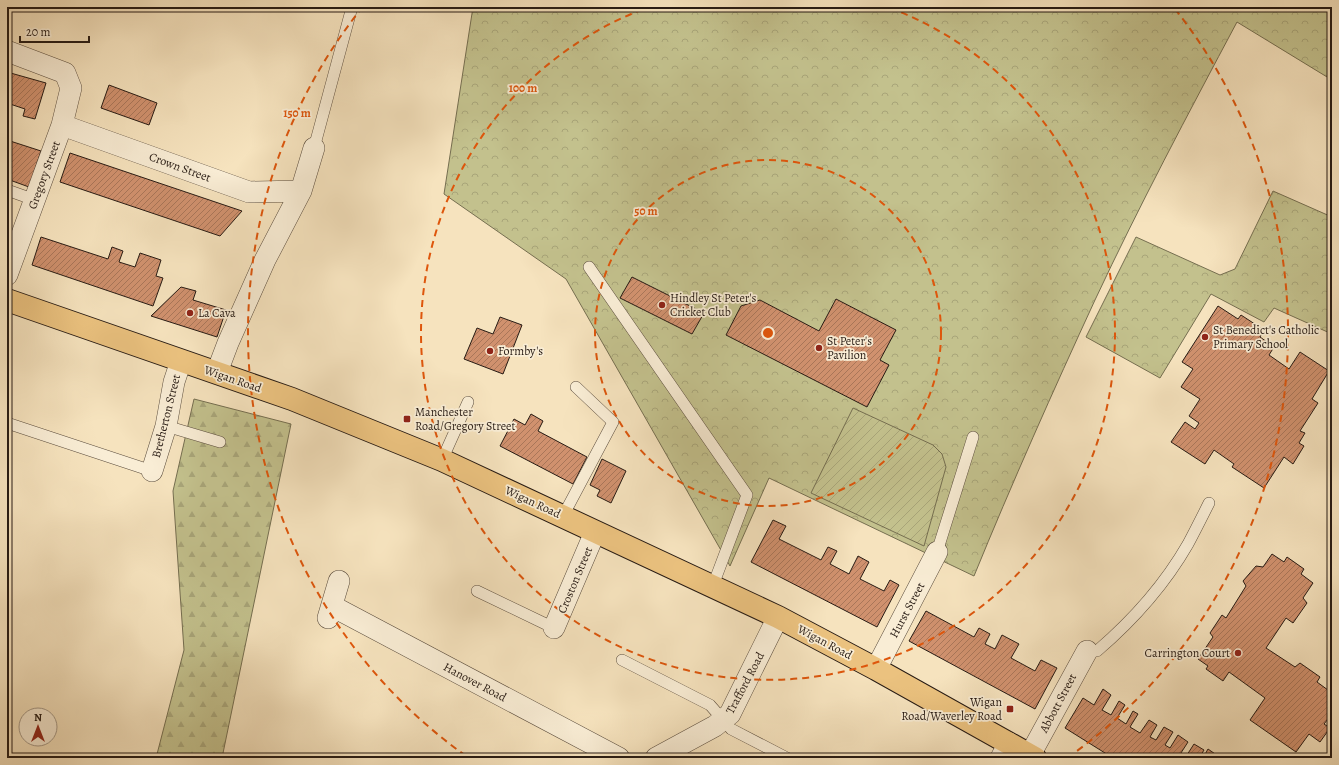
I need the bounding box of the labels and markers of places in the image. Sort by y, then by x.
place label: Hindley St Peter's Cricket Club [670,290,757,320]
marker: Hindley St Peter's Cricket Club [657,300,667,310]
place label: La Cava [198,305,236,321]
marker: La Cava [185,308,195,318]
place label: St Benedict's Catholic Primary School [1213,322,1319,352]
centre of rings [761,326,775,340]
marker: St Benedict's Catholic Primary School [1200,332,1210,342]
place label: St Peter's Pavilion [827,333,872,363]
place label: Formby's [498,343,543,359]
marker: St Peter's Pavilion [814,343,824,353]
marker: Formby's [485,346,495,356]
place label: Manchester Road/Gregory Street [415,404,515,434]
marker: Manchester Road/Gregory Street [402,414,412,424]
place label: Carrington Court [1145,645,1230,661]
marker: Carrington Court [1233,648,1243,658]
place label: Wigan Road/Waverley Road [901,694,1003,724]
marker: Wigan Road/Waverley Road [1005,704,1015,714]

